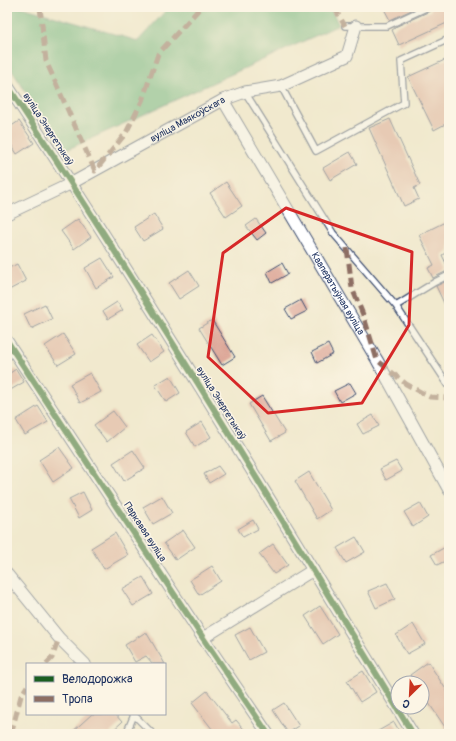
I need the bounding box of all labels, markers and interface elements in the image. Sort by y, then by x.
street label: вуліца Энергетыкаў [20,91,76,168]
street label: вуліца Маякоўскага [148,94,228,145]
street label: Кааператыўная вуліца [309,250,367,337]
street label: вуліца Энергетыкаў [194,364,249,442]
street label: Паркавая вуліца [121,500,169,564]
legend [26,663,166,715]
text: Велодорожка [62,672,133,687]
north arrow [390,675,430,715]
text: Тропа [62,692,93,707]
text: С [400,696,412,711]

